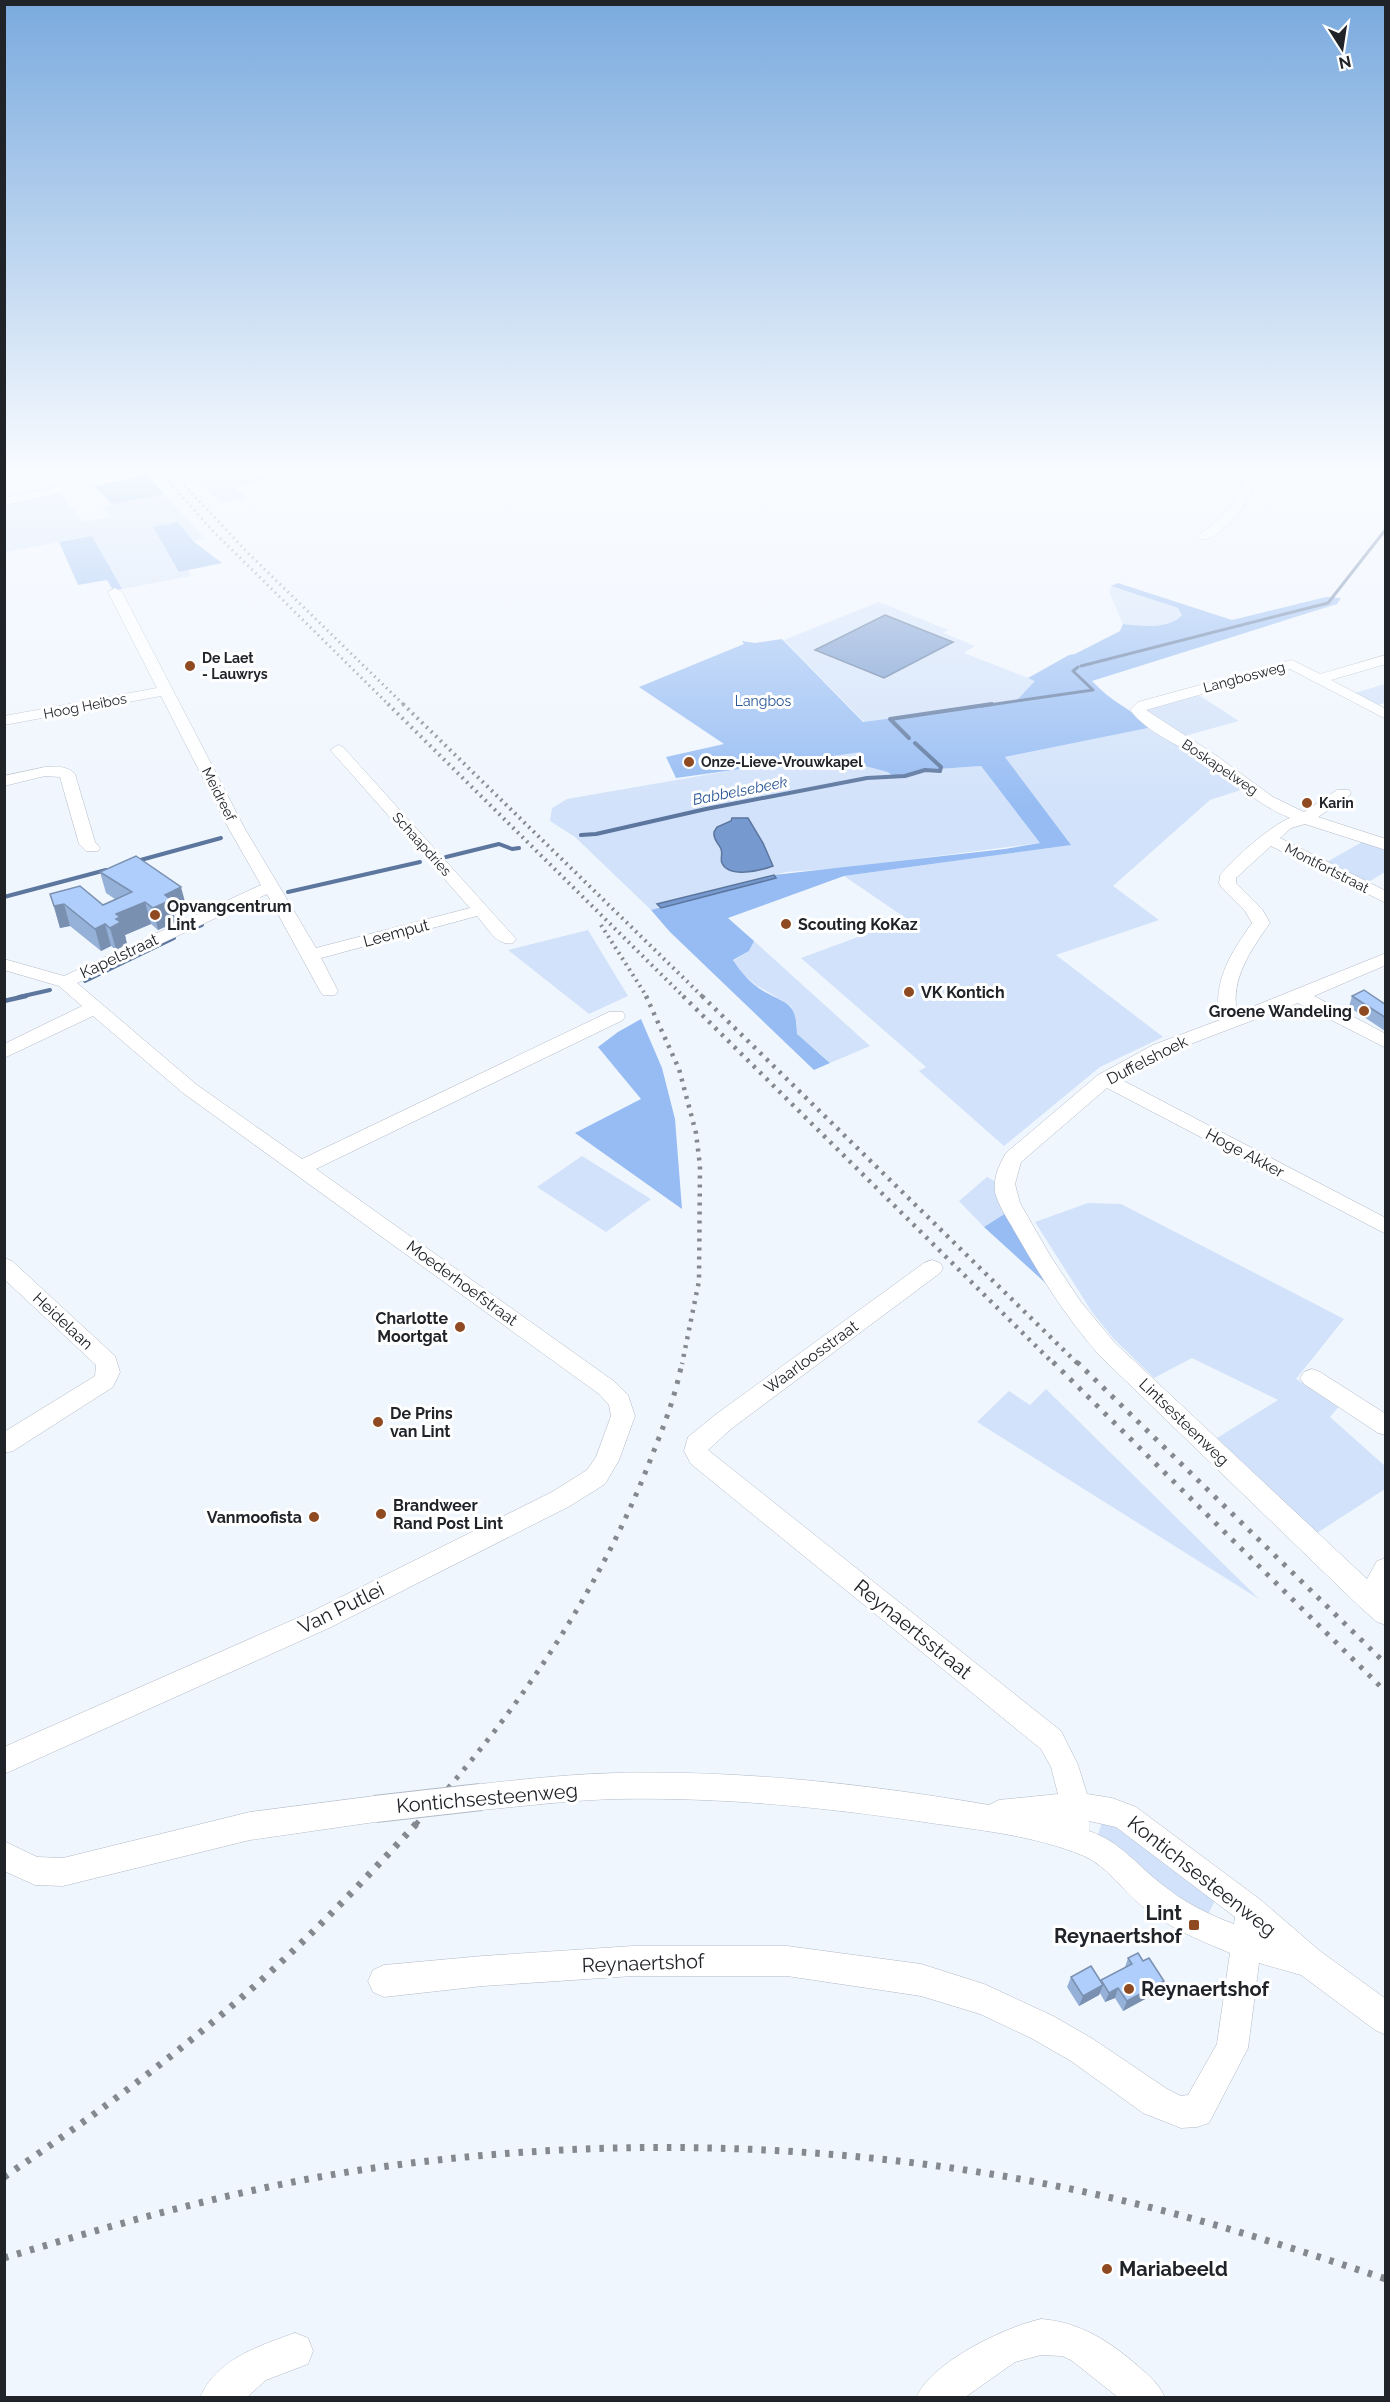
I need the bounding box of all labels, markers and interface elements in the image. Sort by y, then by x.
north arrow [1312,18,1372,78]
text: N [1337,52,1353,73]
place label: De Laet - Lauwrys [202,650,268,682]
street label: Langbosweg [1201,658,1287,696]
marker: De Laet - Lauwrys [183,659,197,673]
street label: Hoog Heibos [42,690,128,722]
park label: Langbos [735,693,791,709]
street label: Boskapelweg [1179,736,1261,798]
place label: Onze-Lieve-Vrouwkapel [701,754,863,770]
marker: Onze-Lieve-Vrouwkapel [682,755,696,769]
street label: Meidreef [199,765,240,825]
water label: Babbelsebeek [691,773,789,809]
place label: Karin [1319,795,1354,811]
marker: Karin [1300,796,1314,810]
street label: Schaapdries [389,809,455,879]
street label: Montfortstraat [1282,840,1372,896]
place label: Opvangcentrum Lint [167,897,292,934]
marker: Opvangcentrum Lint [148,908,162,922]
street label: Leemput [361,915,432,951]
place label: Scouting KoKaz [798,915,918,934]
marker: Scouting KoKaz [779,917,793,931]
street label: Kapelstraat [77,929,162,982]
place label: VK Kontich [921,983,1005,1002]
marker: VK Kontich [902,985,916,999]
place label: Groene Wandeling [1209,1002,1352,1021]
marker: Groene Wandeling [1357,1004,1371,1018]
street label: Duffelshoek [1103,1031,1191,1088]
street label: Hoge Akker [1202,1124,1288,1182]
street label: Moederhoefstraat [403,1236,522,1330]
street label: Heidelaan [29,1288,97,1354]
place label: Charlotte Moortgat [376,1309,448,1346]
street label: Waarloosstraat [760,1316,862,1397]
marker: Charlotte Moortgat [453,1320,467,1334]
street label: Lintsesteenweg [1135,1374,1233,1470]
place label: De Prins van Lint [390,1404,453,1441]
marker: De Prins van Lint [371,1415,385,1429]
place label: Brandweer Rand Post Lint [393,1496,503,1533]
marker: Brandweer Rand Post Lint [374,1507,388,1521]
place label: Vanmoofista [207,1508,302,1527]
marker: Vanmoofista [307,1510,321,1524]
street label: Reynaertsstraat [849,1574,977,1684]
street label: Van Putlei [294,1577,388,1639]
street label: Kontichsesteenweg [395,1778,579,1818]
street label: Kontichsesteenweg [1123,1811,1281,1941]
place label: Lint Reynaertshof [1054,1901,1183,1948]
marker: Lint Reynaertshof [1187,1918,1201,1932]
street label: Reynaertshof [581,1949,706,1977]
place label: Reynaertshof [1141,1977,1270,2001]
marker: Reynaertshof [1122,1982,1136,1996]
place label: Mariabeeld [1119,2257,1228,2281]
marker: Mariabeeld [1100,2262,1114,2276]

